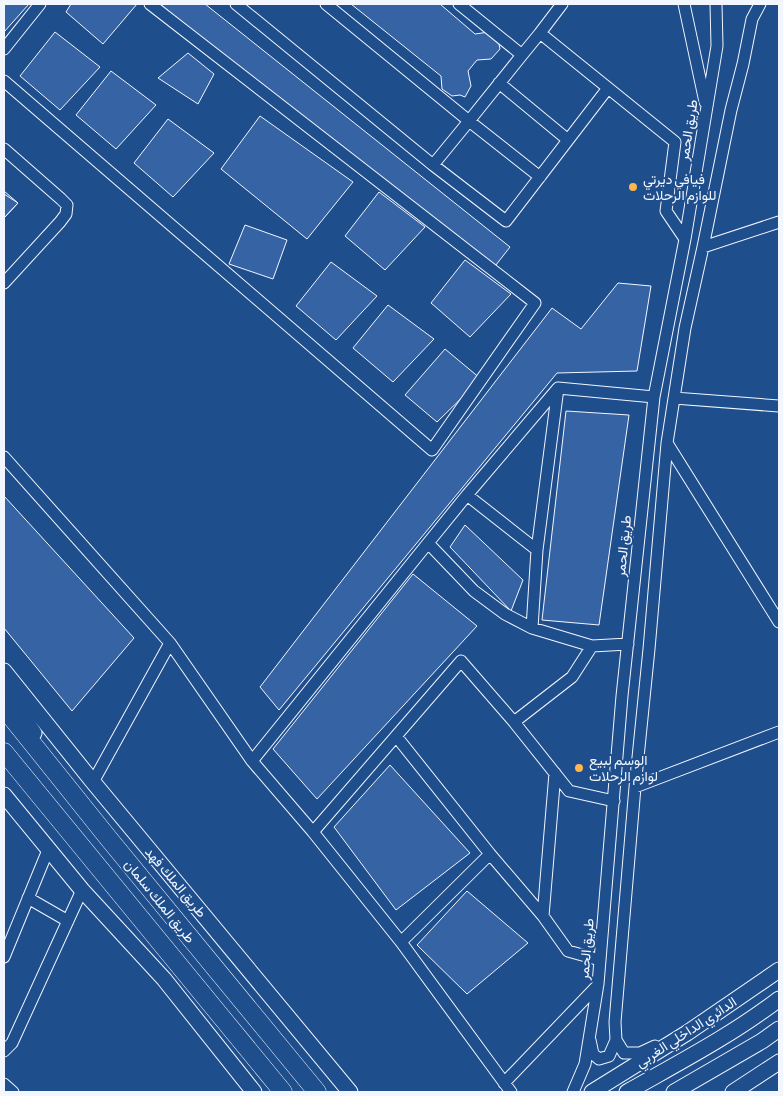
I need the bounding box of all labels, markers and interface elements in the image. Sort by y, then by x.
street label: طريق الحمر [675,98,702,163]
place label: فيافي ديرتي للوازم الرحلات [643,171,717,204]
marker: فيافي ديرتي للوازم الرحلات [627,181,639,193]
street label: طريق الحمر [612,514,635,579]
place label: الوسم لبيع لوازم الرحلات [589,752,658,785]
marker: الوسم لبيع لوازم الرحلات [573,762,585,774]
street label: طريق الملك فهد [141,844,210,921]
street label: طريق الملك سلمان [121,856,199,947]
street label: طريق الحمر [575,917,598,982]
street label: الدائري الداخلي الغربي [633,993,742,1074]

